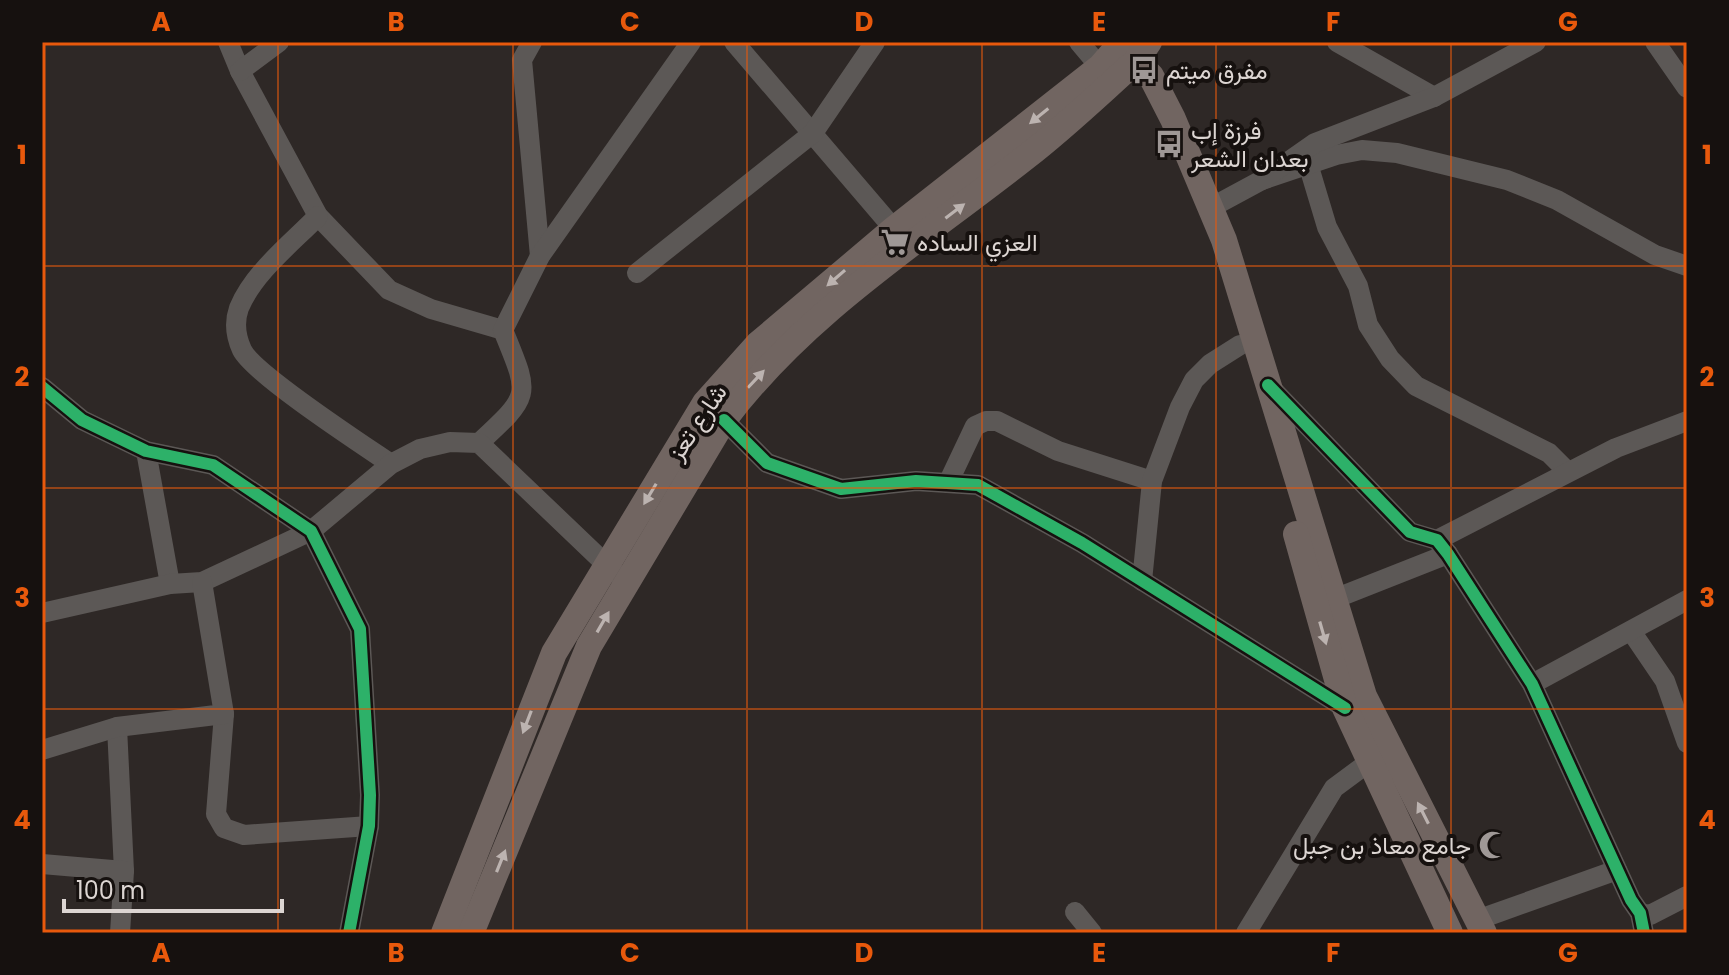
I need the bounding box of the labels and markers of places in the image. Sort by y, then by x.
place label: مفرق ميتم [1166,54,1268,87]
bus stop icon: مفرق ميتم [1129,55,1159,85]
place label: فرزة إب بعدان الشعر [1190,114,1309,175]
bus stop icon: فرزة إب بعدان الشعر [1154,129,1184,159]
place label: العزي الساده [917,226,1038,262]
supermarket icon: العزي الساده [880,227,910,257]
place label: جامع معاذ بن جبل [1293,829,1471,863]
mosque icon: جامع معاذ بن جبل [1478,830,1508,860]

